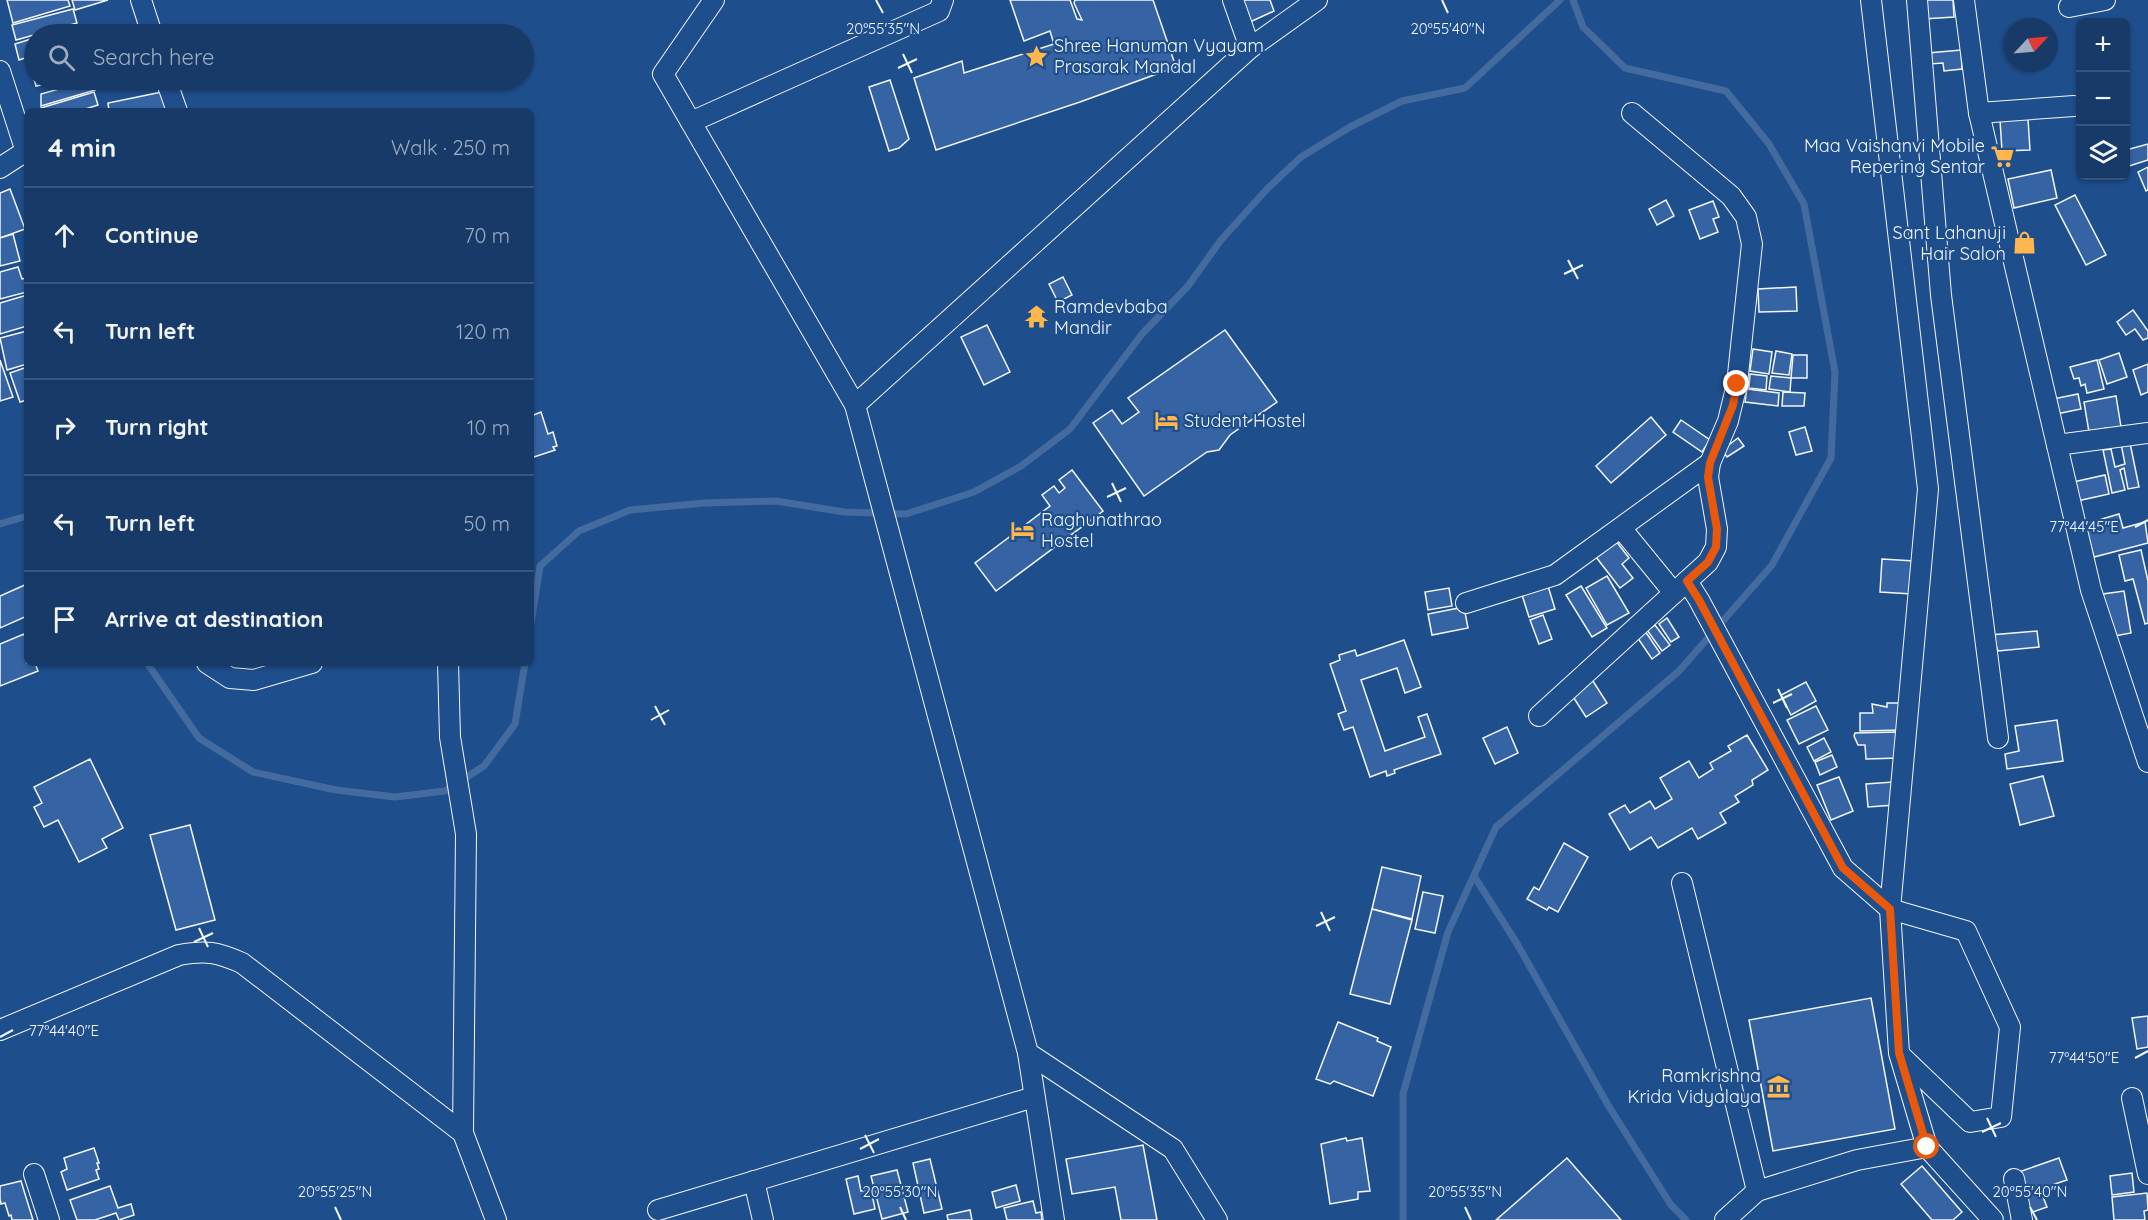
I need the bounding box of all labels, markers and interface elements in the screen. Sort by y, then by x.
north arrow [2004,18,2058,72]
map controls [2076,18,2130,180]
button: + [2076,18,2130,72]
text: 20°55'35"N [846,19,920,38]
text: 20°55'40"N [1411,19,1485,38]
search box [24,24,534,90]
place label: Shree Hanuman Vyayam Prasarak Mandal [1054,34,1264,78]
icon: search [45,41,78,74]
text: Search here [93,43,214,71]
place icon: Shree Hanuman Vyayam Prasarak Mandal [1023,43,1049,69]
button: − [2076,72,2130,126]
button: layers [2076,126,2130,180]
text: 4 min [48,131,116,164]
place label: Maa Vaishanvi Mobile Repering Sentar [1804,134,1985,178]
text: Walk · 250 m [391,135,510,160]
supermarket icon: Maa Vaishanvi Mobile Repering Sentar [1990,143,2016,169]
icon: ahead [48,219,81,252]
text: Continue [105,221,199,249]
place label: Sant Lahanuji Hair Salon [1893,221,2006,265]
text: 70 m [464,223,510,248]
shop icon: Sant Lahanuji Hair Salon [2011,230,2037,256]
place label: Ramdevbaba Mandir [1054,295,1168,339]
temple icon: Ramdevbaba Mandir [1023,304,1049,330]
icon: left [48,315,81,348]
text: Turn left [105,317,195,345]
text: 120 m [456,319,510,344]
route end [1723,370,1749,396]
hotel icon: Student Hostel [1153,408,1179,434]
place label: Student Hostel [1184,409,1306,432]
icon: right [48,411,81,444]
text: Turn right [105,413,209,441]
text: 10 m [467,415,510,440]
icon: left [48,507,81,540]
place label: Raghunathrao Hostel [1041,508,1162,552]
text: Turn left [105,509,195,537]
text: 50 m [464,511,510,536]
hotel icon: Raghunathrao Hostel [1010,517,1036,543]
text: 77°44'45"E [2049,517,2119,536]
icon: arrive [48,603,81,636]
text: Arrive at destination [105,605,323,633]
text: 77°44'40"E [29,1021,99,1040]
text: 77°44'50"E [2049,1048,2119,1067]
place label: Ramkrishna Krida Vidyalaya [1627,1064,1761,1108]
museum icon: Ramkrishna Krida Vidyalaya [1766,1073,1792,1099]
route start [1913,1133,1939,1159]
text: 20°55'25"N [298,1182,372,1201]
text: 20°55'30"N [863,1182,937,1201]
text: 20°55'35"N [1428,1182,1502,1201]
text: 20°55'40"N [1993,1182,2067,1201]

